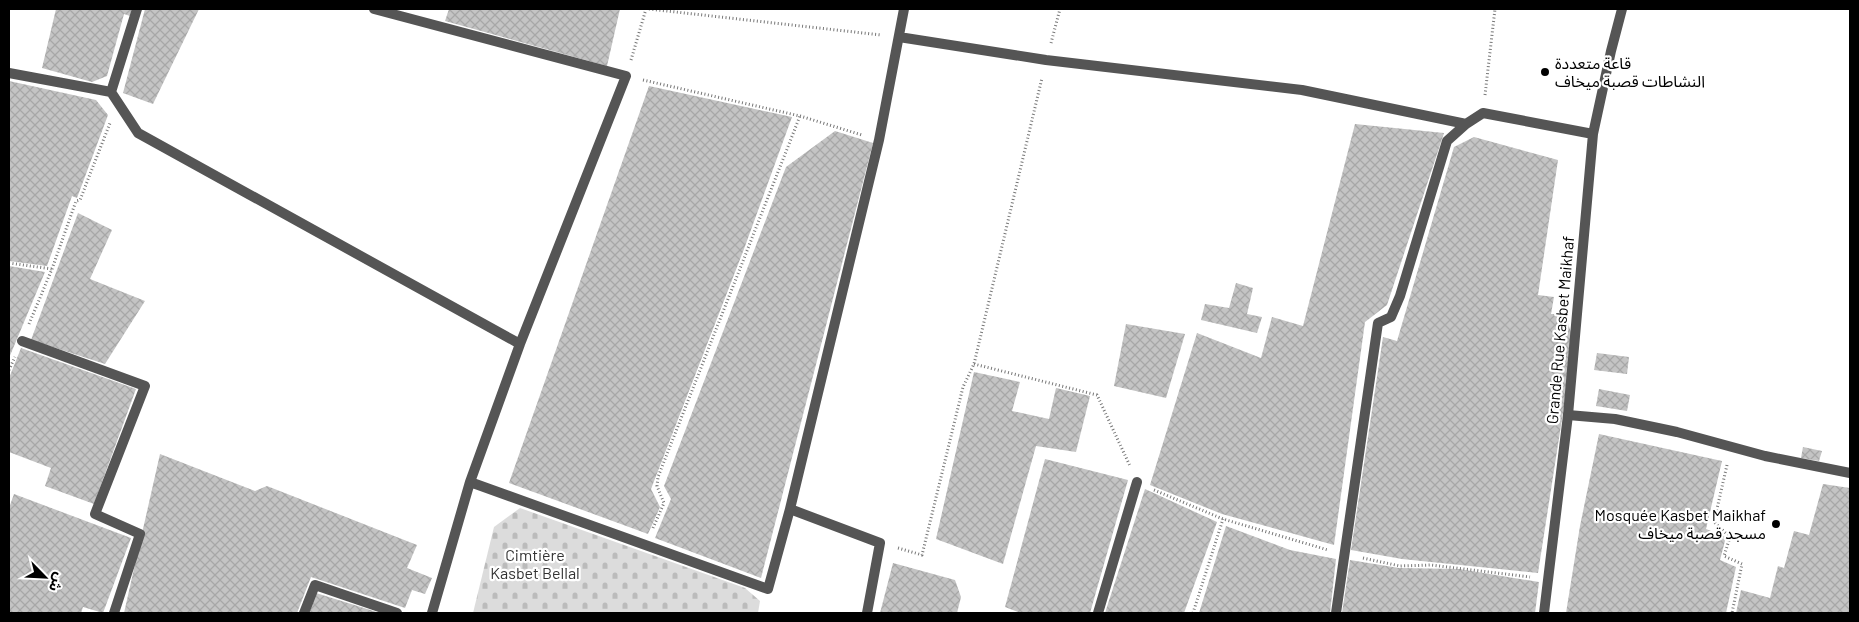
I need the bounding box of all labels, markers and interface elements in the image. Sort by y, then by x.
place label: قاعة متعددة النشاطات قصبة ميخاف [1555,53,1705,90]
marker: قاعة متعددة النشاطات قصبة ميخاف [1539,66,1551,78]
street label: Grande Rue Kasbet Maikhaf [1542,235,1577,425]
place label: Mosquée Kasbet Maikhaf مسجد قصبة ميخاف [1595,505,1766,542]
marker: Mosquée Kasbet Maikhaf مسجد قصبة ميخاف [1770,518,1782,530]
park label: Cimtière Kasbet Bellal [490,545,580,582]
north arrow [20,552,70,602]
text: ش [46,570,69,595]

